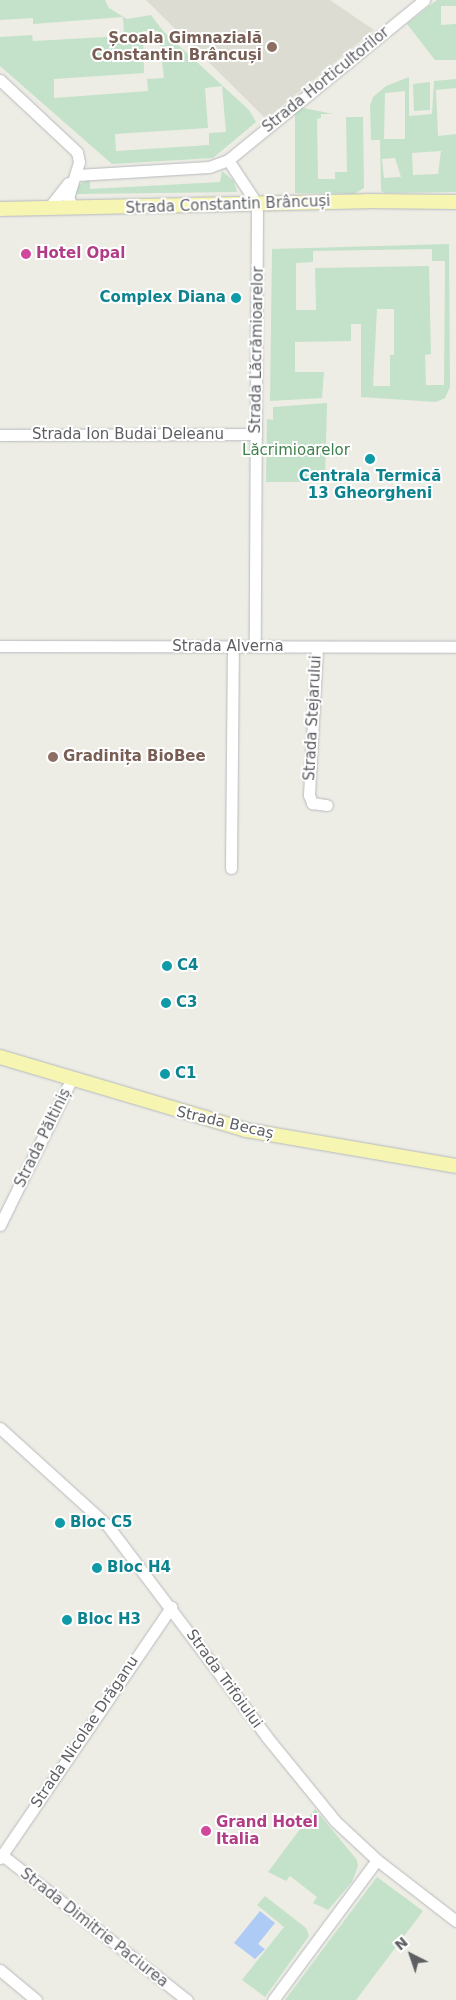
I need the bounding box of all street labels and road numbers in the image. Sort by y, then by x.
street label: Strada Horticultorilor [259,23,393,137]
street label: Strada Constantin Brâncuși [125,192,331,218]
street label: Strada Lăcrămioarelor [247,266,267,434]
street label: Strada Ion Budai Deleanu [32,426,224,444]
street label: Strada Alverna [172,638,284,656]
street label: Strada Stejarului [301,655,325,781]
street label: Strada Păltiniș [11,1085,75,1191]
street label: Strada Becaș [175,1103,275,1143]
street label: Strada Trifoiului [182,1626,266,1732]
street label: Strada Nicolae Drăganu [27,1653,143,1811]
street label: Strada Dimitrie Paciurea [16,1865,172,1991]

